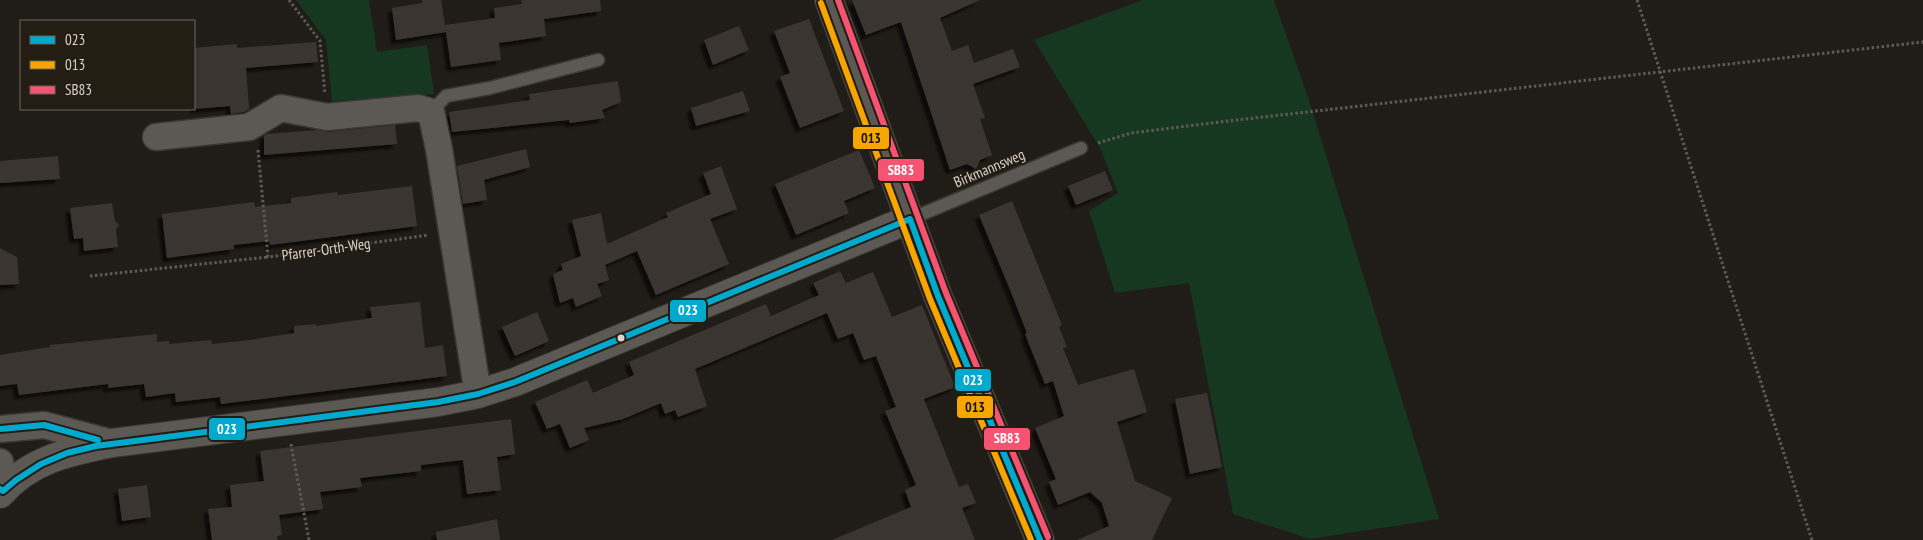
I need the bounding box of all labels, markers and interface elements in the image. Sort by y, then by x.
legend [20,20,195,110]
text: 023 [65,30,85,49]
text: 013 [65,55,85,74]
text: SB83 [65,80,92,99]
line badge: 013 [852,126,890,150]
text: 013 [861,129,881,147]
street label: Birkmannsweg [951,144,1027,192]
line badge: SB83 [877,158,925,182]
text: SB83 [888,161,914,179]
street label: Pfarrer-Orth-Weg [280,233,372,265]
line badge: 023 [669,299,707,323]
text: 023 [678,301,698,319]
unlabelled marker [616,333,626,343]
line badge: 023 [954,368,992,392]
text: 023 [963,371,983,389]
line badge: 013 [956,395,994,419]
text: 013 [965,398,985,416]
line badge: 023 [208,417,246,441]
text: 023 [217,420,237,438]
line badge: SB83 [983,427,1031,451]
text: SB83 [994,429,1020,447]

